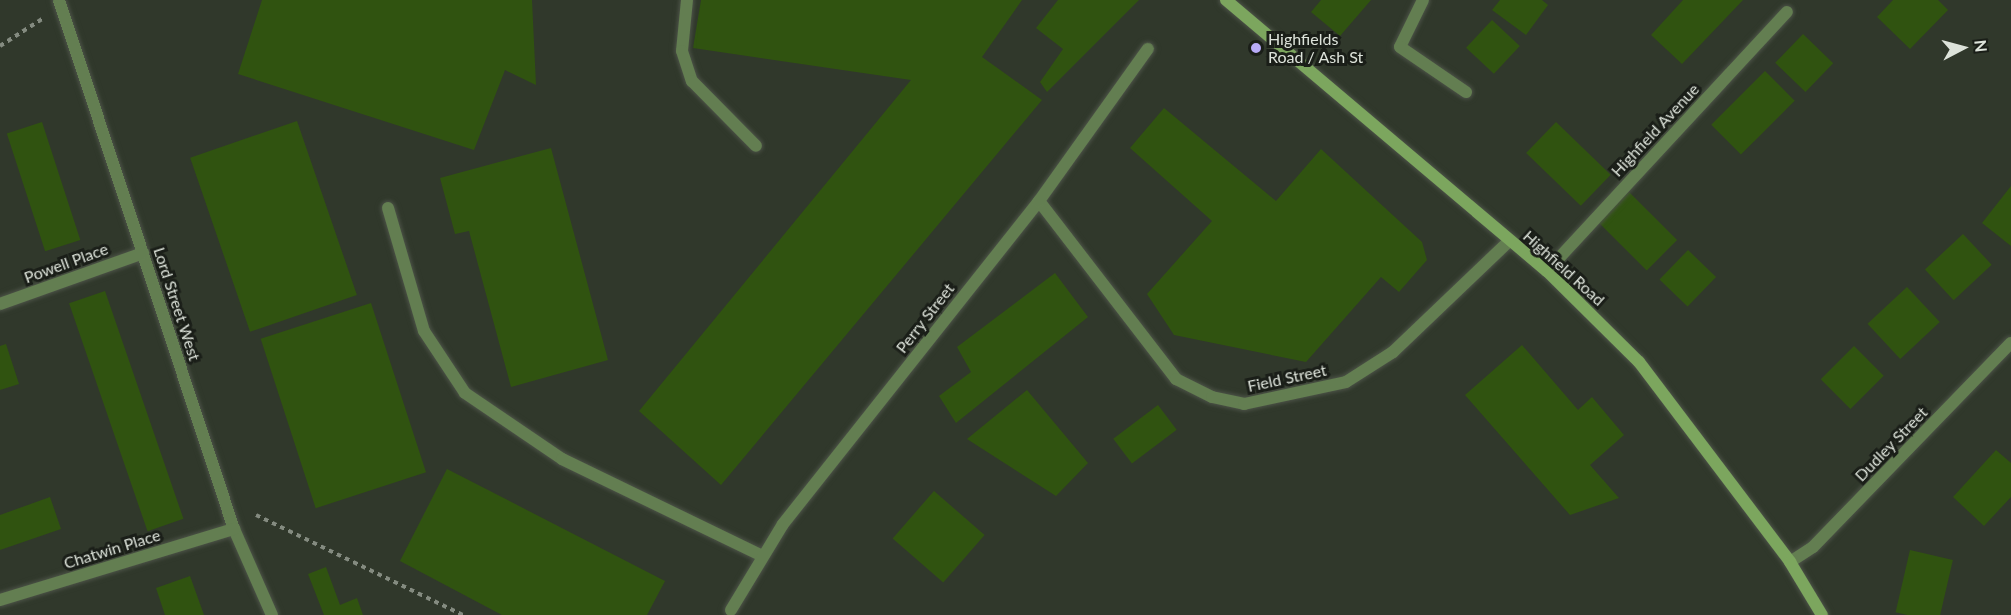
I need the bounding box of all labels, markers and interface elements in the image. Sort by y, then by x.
north arrow [1933,18,1993,78]
place label: Highfields Road / Ash St [1268,29,1364,67]
text: N [1971,39,1991,53]
marker: Highfields Road / Ash St [1249,41,1263,55]
street label: Highfield Avenue [1607,79,1703,181]
street label: Highfield Road [1519,226,1609,310]
street label: Powell Place [21,239,111,287]
street label: Lord Street West [150,245,204,363]
street label: Perry Street [892,279,958,357]
street label: Field Street [1246,360,1328,396]
street label: Dudley Street [1851,403,1931,485]
street label: Chatwin Place [61,525,163,573]

